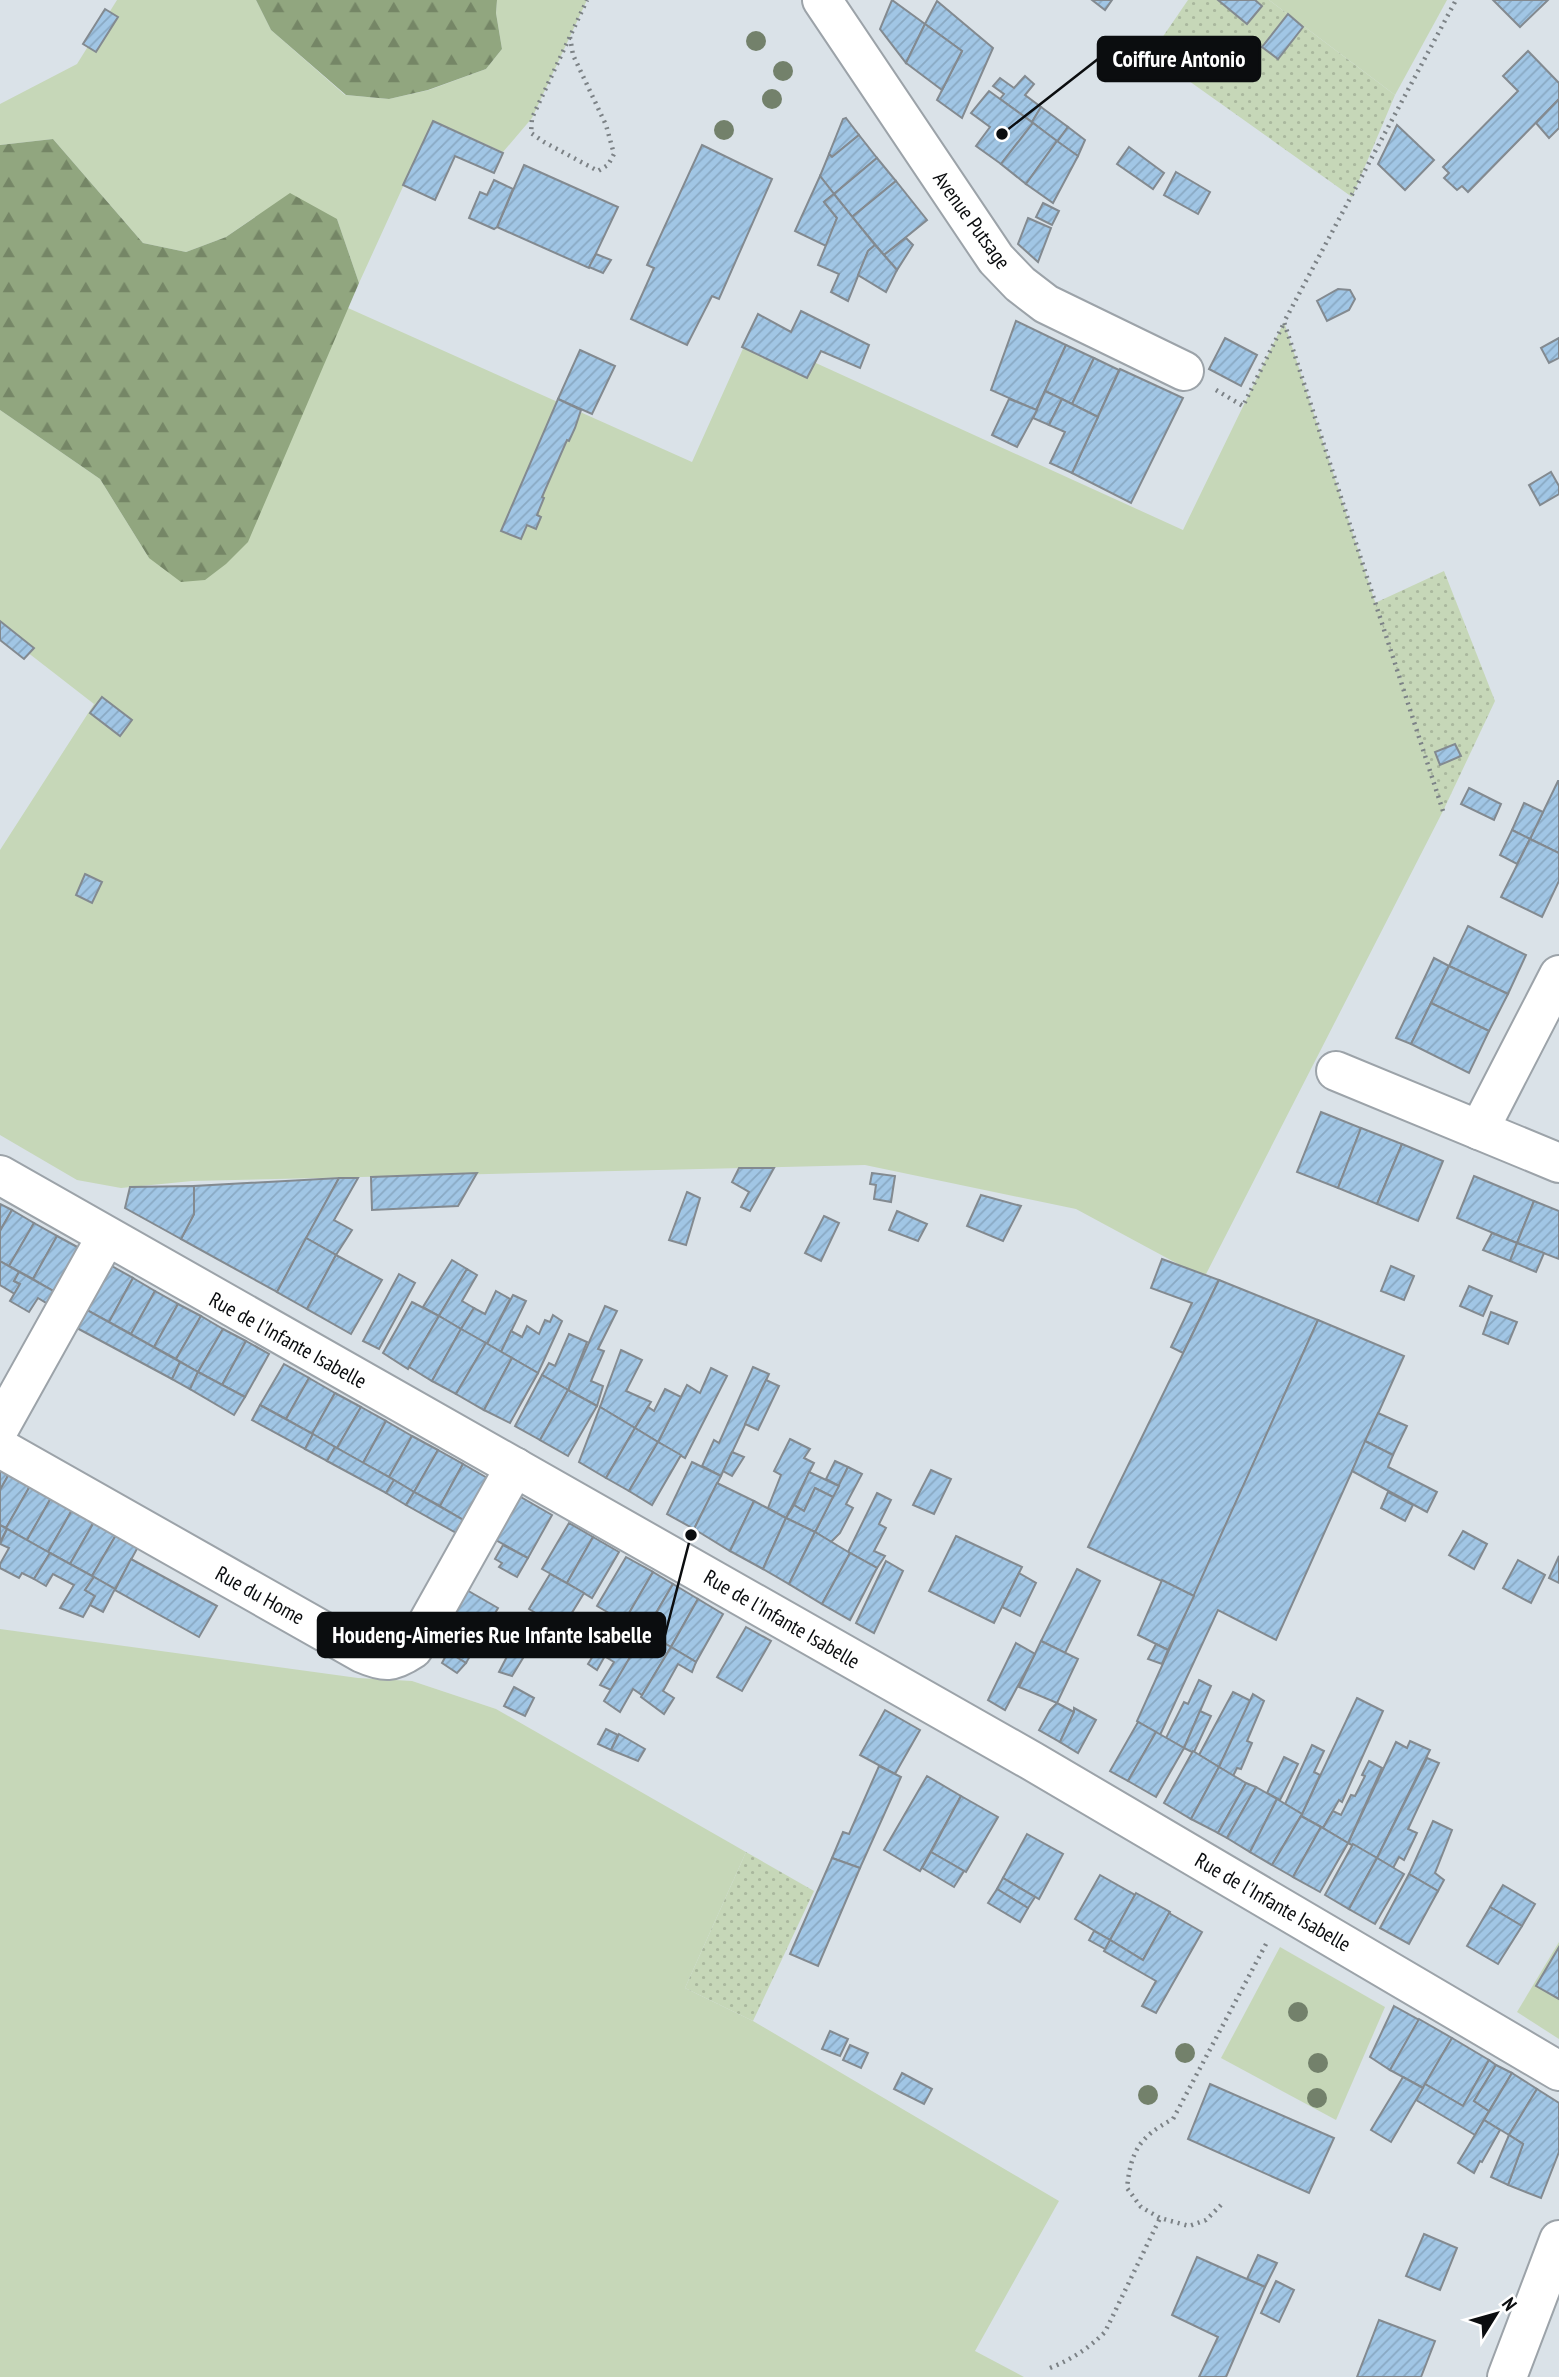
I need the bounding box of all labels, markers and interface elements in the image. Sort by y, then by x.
callout: Coiffure Antonio [1098,37,1260,81]
text: Coiffure Antonio [1113,44,1245,73]
street label: Avenue Putsage [927,166,1017,274]
street label: Rue de l'Infante Isabelle [205,1286,371,1394]
street label: Rue du Home [211,1560,309,1630]
street label: Rue de l'Infante Isabelle [699,1563,865,1675]
callout: Houdeng-Aimeries Rue Infante Isabelle [318,1613,665,1657]
text: Houdeng-Aimeries Rue Infante Isabelle [332,1620,652,1649]
street label: Rue de l'Infante Isabelle [1190,1846,1356,1958]
north arrow [1461,2279,1531,2349]
text: N [1497,2292,1522,2315]

